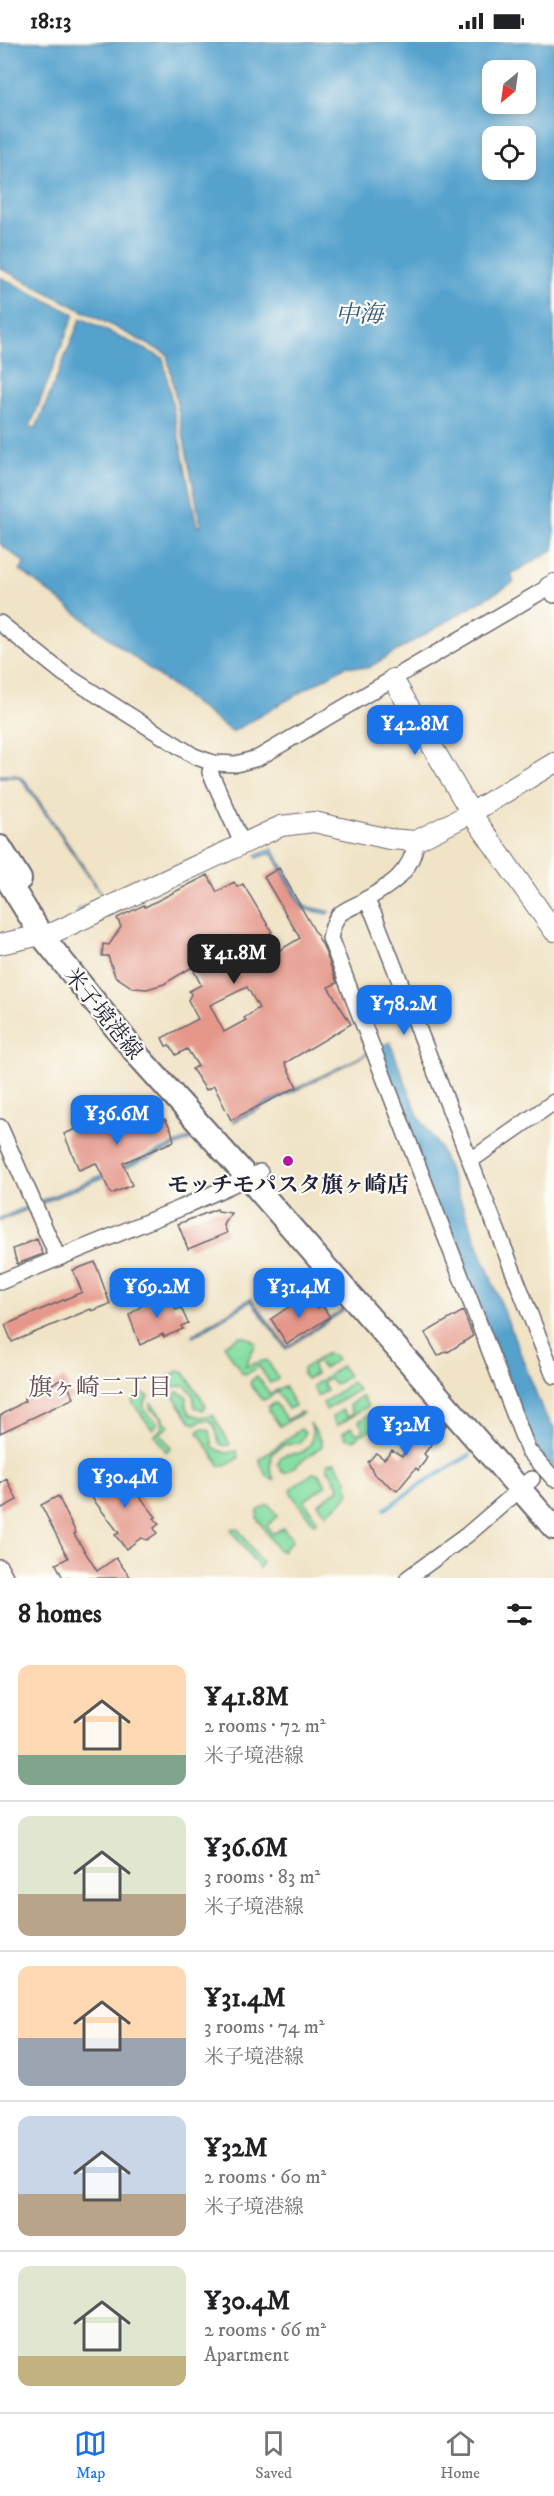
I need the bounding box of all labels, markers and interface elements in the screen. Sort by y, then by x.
text: 18:13 [30,8,71,35]
north arrow [482,60,536,114]
map controls [482,60,536,180]
button: locate [482,126,536,180]
water label: 中海 [335,300,387,330]
pin: ¥42.8M [366,705,464,756]
text: ¥42.8M [381,712,449,737]
pin: ¥41.8M [185,934,283,985]
text: ¥41.8M [201,941,267,966]
street label: 米子境港線 [58,963,148,1065]
pin: ¥78.2M [355,985,453,1036]
text: ¥78.2M [371,992,437,1017]
pin: ¥36.6M [68,1095,166,1146]
text: ¥36.6M [85,1102,149,1127]
marker: モッチモパスタ旗ヶ崎店 [281,1154,295,1168]
place label: モッチモパスタ旗ヶ崎店 [167,1172,409,1199]
pin: ¥69.2M [108,1268,206,1319]
pin: ¥31.4M [250,1268,348,1319]
text: ¥69.2M [124,1275,190,1300]
text: ¥31.4M [268,1275,330,1300]
district label: 旗ヶ崎二丁目 [28,1373,172,1403]
pin: ¥32M [370,1406,442,1457]
text: ¥32M [382,1413,430,1438]
pin: ¥30.4M [76,1458,174,1509]
text: ¥30.4M [92,1465,158,1490]
text: 8 homes [18,1598,102,1631]
icon: filters [503,1598,536,1631]
text: ¥41.8M [204,1681,289,1714]
icon: home [66,1689,138,1761]
text: 2 rooms · 72 m² [204,1714,326,1739]
text: 米子境港線 [204,1744,304,1769]
text: ¥36.6M [204,1832,288,1865]
icon: home [66,1840,138,1912]
text: 3 rooms · 83 m² [204,1865,320,1890]
text: 米子境港線 [204,1895,304,1920]
text: ¥31.4M [204,1982,286,2015]
icon: home [66,1990,138,2062]
text: 3 rooms · 74 m² [204,2015,325,2040]
text: 米子境港線 [204,2045,304,2070]
text: ¥32M [204,2132,268,2165]
icon: home [66,2140,138,2212]
text: 2 rooms · 60 m² [204,2165,326,2190]
text: 米子境港線 [204,2195,304,2220]
text: ¥30.4M [204,2285,290,2318]
icon: home [66,2290,138,2362]
text: 2 rooms · 66 m² [204,2318,326,2343]
text: Apartment [204,2343,289,2368]
tab: Map [74,2427,107,2483]
tab: Saved [255,2427,292,2483]
tab: Home [440,2427,480,2483]

